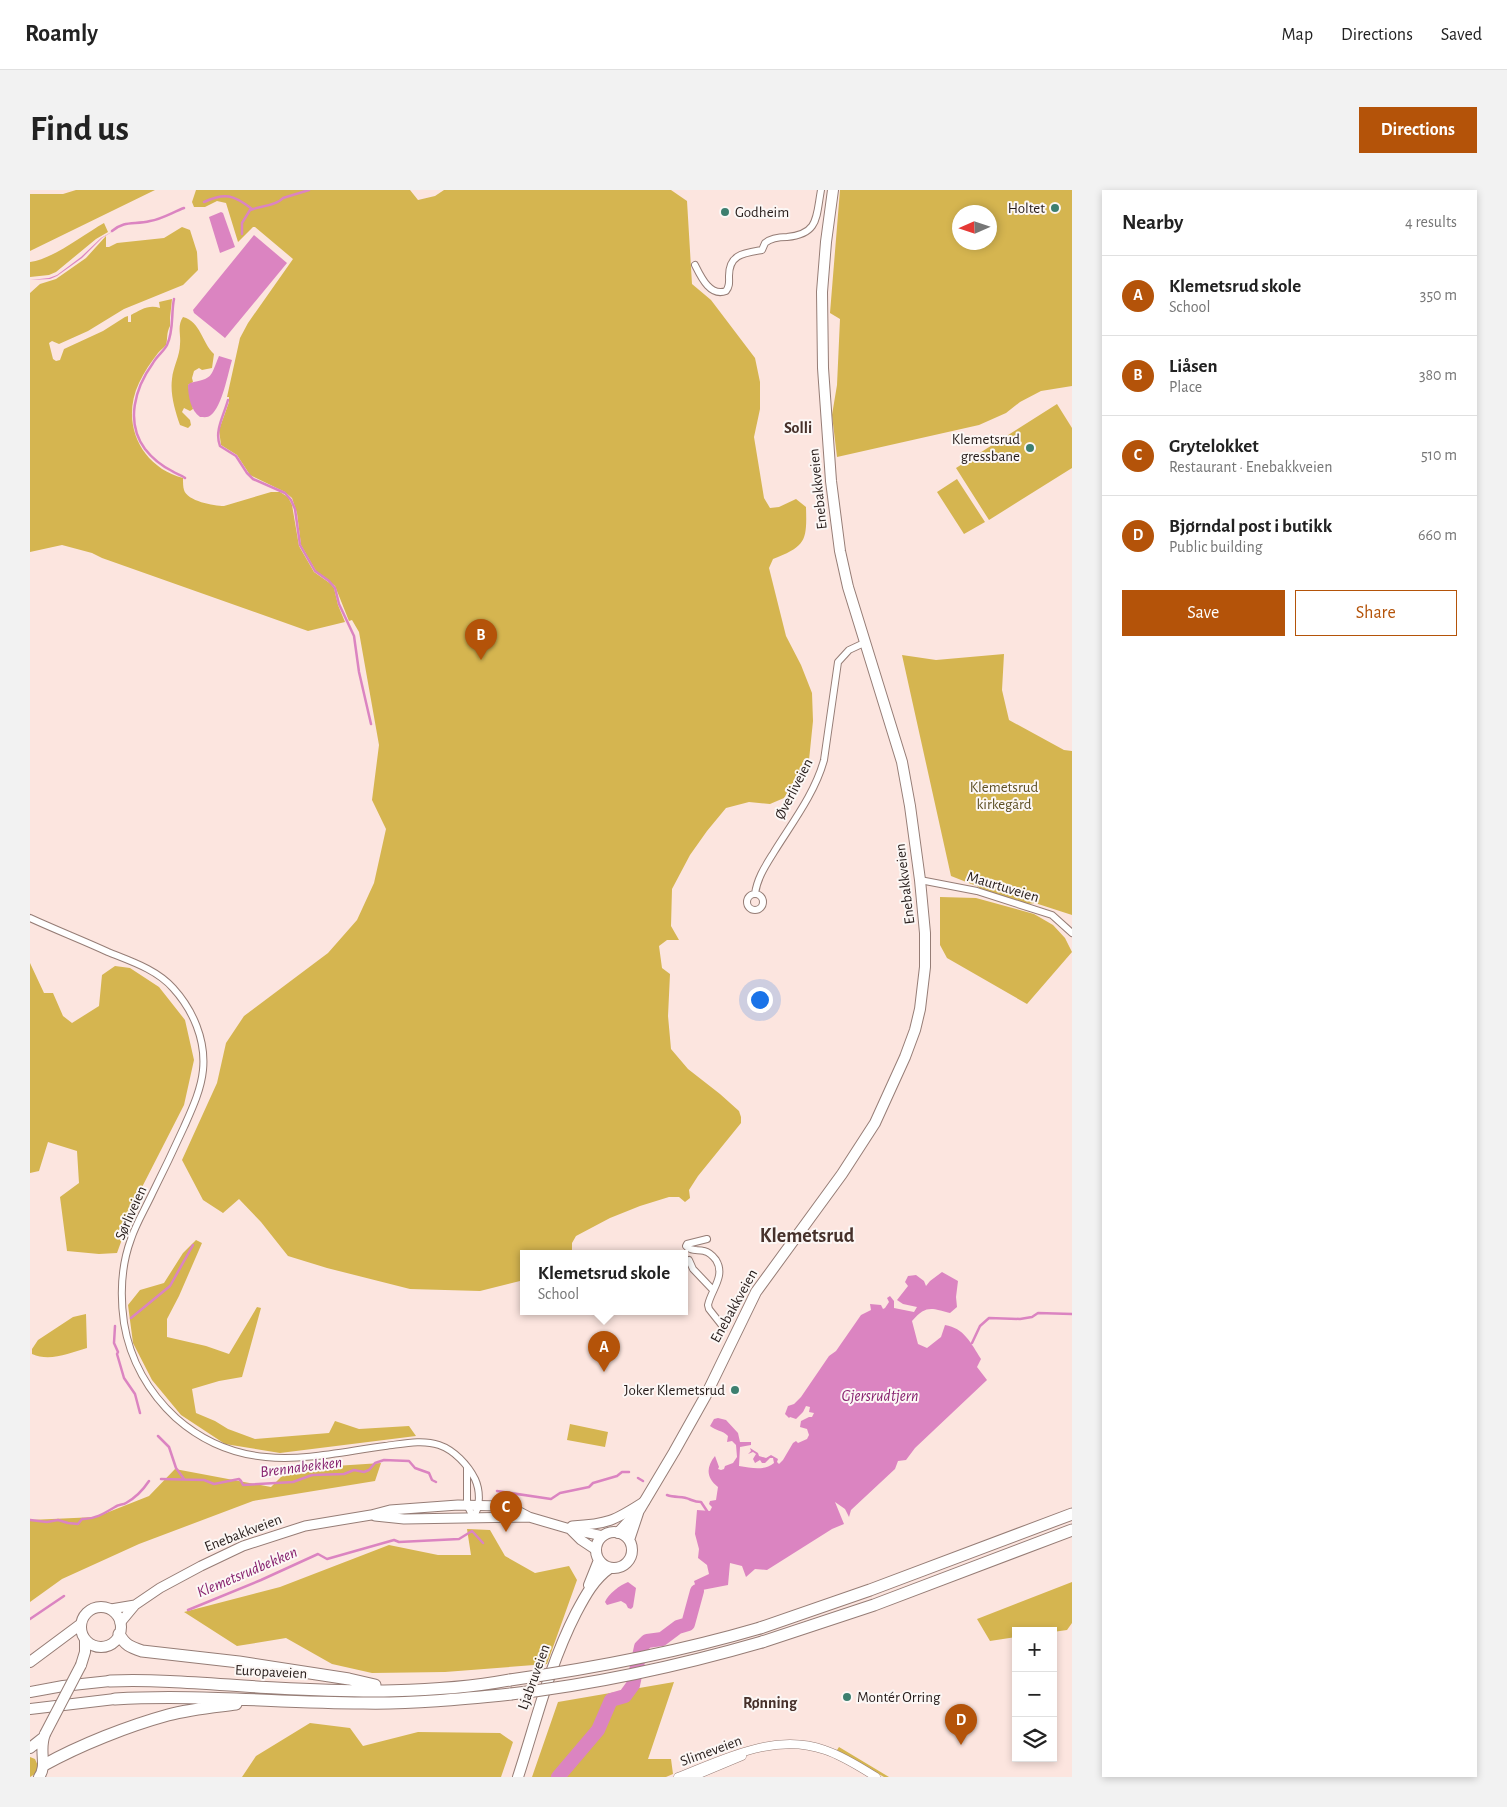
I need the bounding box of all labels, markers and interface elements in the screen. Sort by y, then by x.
text: Roamly [25,22,98,46]
text: Map [1282,26,1313,44]
text: Directions [1341,26,1413,44]
text: Saved [1441,26,1482,44]
button: Directions [1359,107,1477,153]
text: Find us [30,112,129,147]
place label: Holtet [1008,201,1045,216]
marker: Holtet [1049,202,1061,214]
place label: Godheim [735,205,789,220]
north arrow [952,205,997,250]
marker: Godheim [719,206,731,218]
text: Nearby [1122,212,1183,233]
text: 4 results [1405,214,1457,230]
text: Klemetsrud skole [1169,277,1301,296]
text: A [1133,287,1143,303]
text: 350 m [1420,287,1457,303]
text: School [1169,299,1210,315]
text: Liåsen [1169,357,1218,376]
text: B [1133,367,1143,383]
text: 380 m [1419,367,1457,383]
text: Place [1169,379,1202,395]
district label: Solli [784,420,812,436]
place label: Klemetsrud gressbane [952,432,1020,464]
text: Grytelokket [1169,437,1259,456]
marker: Klemetsrud gressbane [1024,442,1036,454]
text: C [1134,447,1142,463]
text: 510 m [1421,447,1457,463]
street label: Enebakkveien [806,448,830,530]
text: Restaurant · Enebakkveien [1169,459,1332,475]
text: Bjørndal post i butikk [1169,517,1332,536]
text: D [1133,527,1143,543]
text: 660 m [1418,527,1457,543]
text: Public building [1169,539,1263,555]
button: Save [1122,590,1285,636]
button: Share [1295,590,1457,636]
pin: B [465,619,497,660]
street label: Øverliveien [772,756,816,822]
park label: Klemetsrud kirkegård [970,780,1038,812]
street label: Enebakkveien [893,843,917,925]
street label: Maurtuveien [965,869,1041,905]
your location [747,987,773,1013]
street label: Sørliveien [112,1184,150,1242]
district label: Klemetsrud [760,1226,855,1246]
popup [520,1250,688,1315]
text: Klemetsrud skole [538,1264,670,1283]
street label: Enebakkveien [708,1267,760,1345]
text: School [538,1286,579,1302]
pin: A [588,1331,620,1372]
place label: Joker Klemetsrud [624,1383,725,1398]
marker: Joker Klemetsrud [729,1384,741,1396]
water label: Gjersrudtjern [842,1388,918,1405]
water label: Brennabekken [259,1454,343,1480]
pin: C [490,1491,522,1532]
street label: Enebakkveien [202,1511,284,1555]
water label: Klemetsrudbekken [194,1544,300,1600]
map controls [1012,1627,1057,1762]
button: + [1012,1627,1057,1672]
street label: Ljabruveien [515,1642,553,1712]
street label: Europaveien [234,1663,308,1681]
button: − [1012,1672,1057,1717]
place label: Montér Orring [857,1690,941,1705]
marker: Montér Orring [841,1691,853,1703]
district label: Rønning [743,1695,798,1711]
pin: D [945,1704,977,1745]
button: layers [1012,1717,1057,1762]
street label: Slimeveien [678,1733,744,1769]

